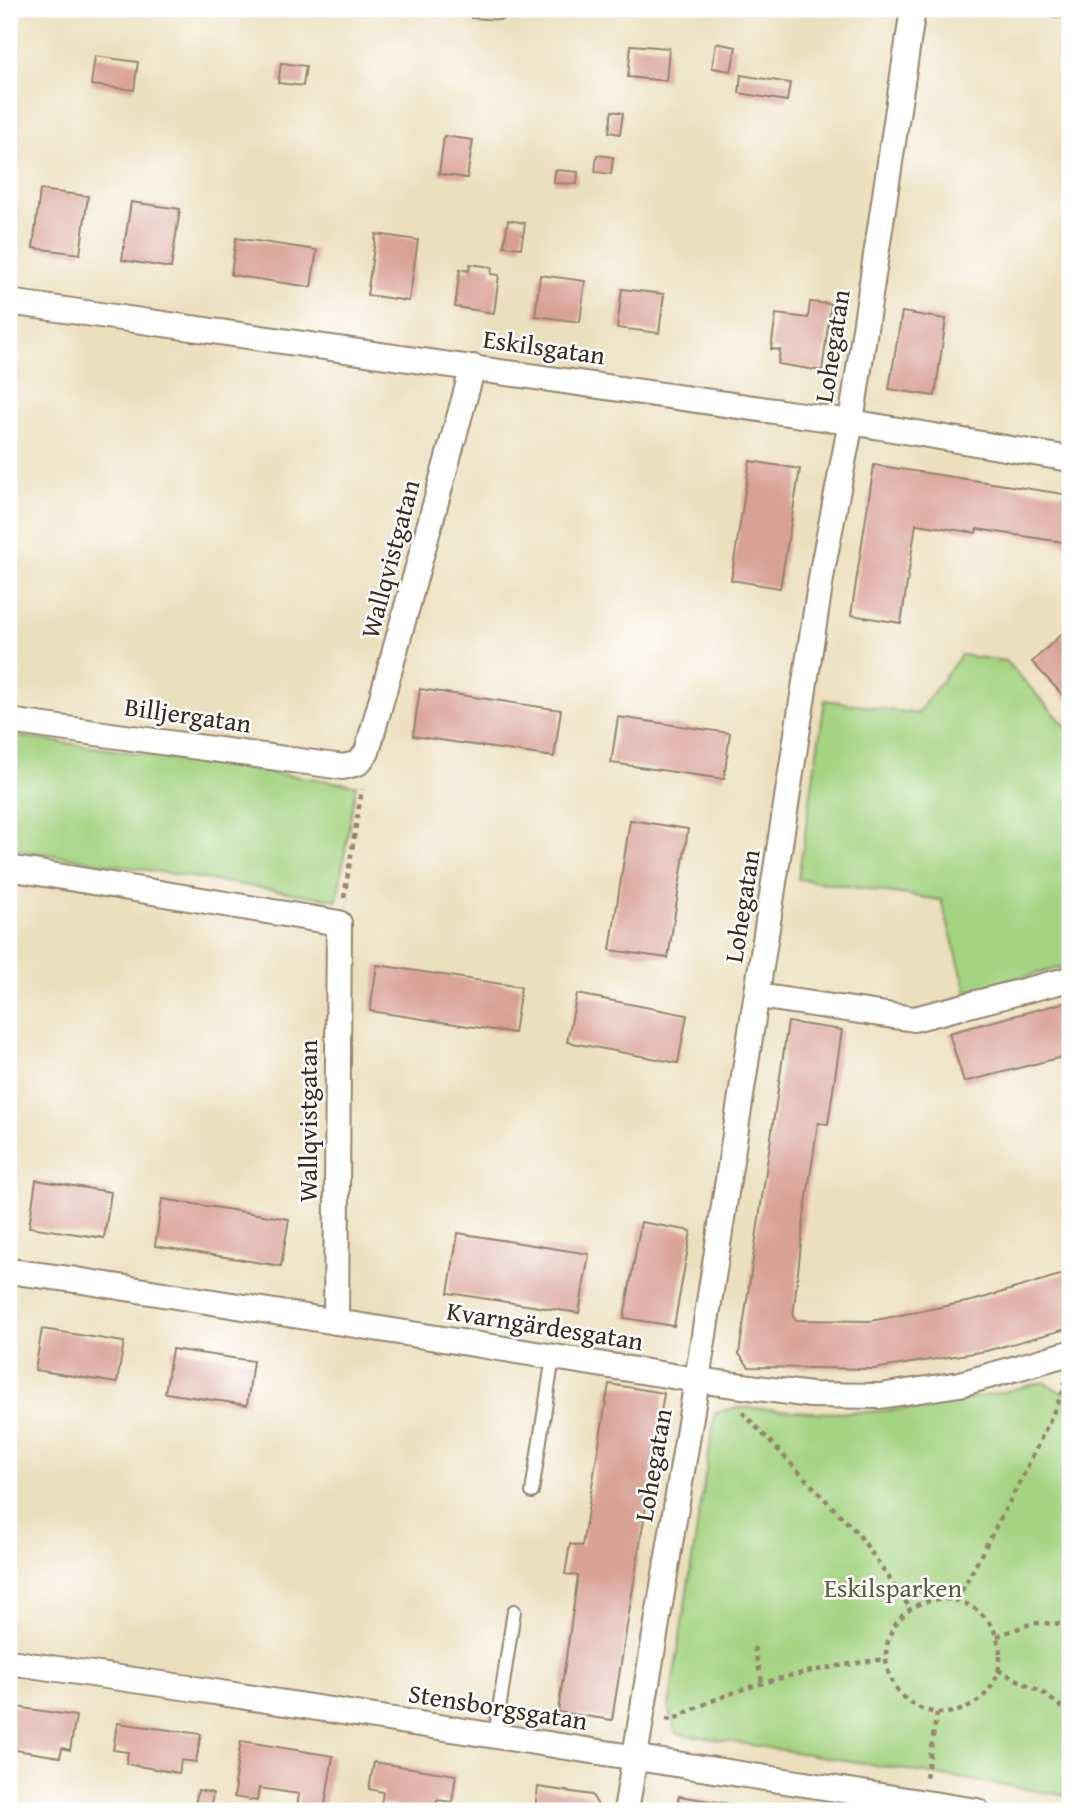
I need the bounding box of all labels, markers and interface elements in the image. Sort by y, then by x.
street label: Lohegatan [803,286,860,405]
street label: Eskilsgatan [481,319,608,374]
street label: Wallqvistgatan [350,475,430,642]
street label: Billjergatan [122,686,254,743]
street label: Lohegatan [713,846,770,965]
street label: Wallqvistgatan [288,1039,327,1202]
street label: Kvarngärdesgatan [444,1291,647,1360]
street label: Lohegatan [623,1405,682,1524]
park label: Eskilsparken [824,1568,962,1607]
street label: Stensborgsgatan [406,1673,591,1740]

